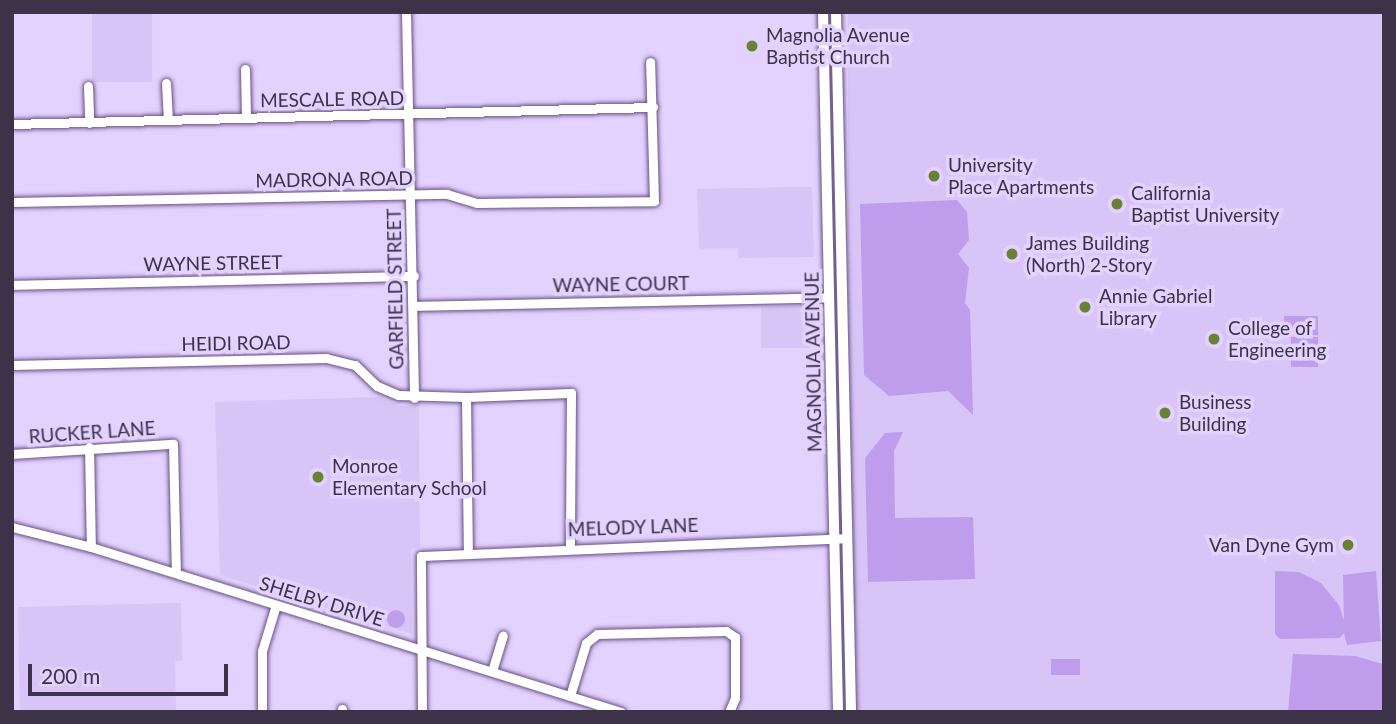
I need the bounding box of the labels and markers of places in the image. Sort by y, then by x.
place label: Magnolia Avenue Baptist Church [766,24,910,68]
marker: Magnolia Avenue Baptist Church [744,38,760,54]
place label: University Place Apartments [948,154,1095,198]
marker: University Place Apartments [926,168,942,184]
place label: California Baptist University [1131,182,1279,226]
marker: California Baptist University [1109,196,1125,212]
place label: James Building (North) 2-Story [1026,232,1152,276]
marker: James Building (North) 2-Story [1004,246,1020,262]
place label: Annie Gabriel Library [1099,285,1212,329]
marker: Annie Gabriel Library [1077,299,1093,315]
place label: College of Engineering [1228,317,1326,361]
marker: College of Engineering [1206,331,1222,347]
place label: Business Building [1179,391,1252,435]
marker: Business Building [1157,405,1173,421]
place label: Monroe Elementary School [332,455,487,499]
marker: Monroe Elementary School [310,469,326,485]
place label: Van Dyne Gym [1209,534,1334,556]
marker: Van Dyne Gym [1340,537,1356,553]

